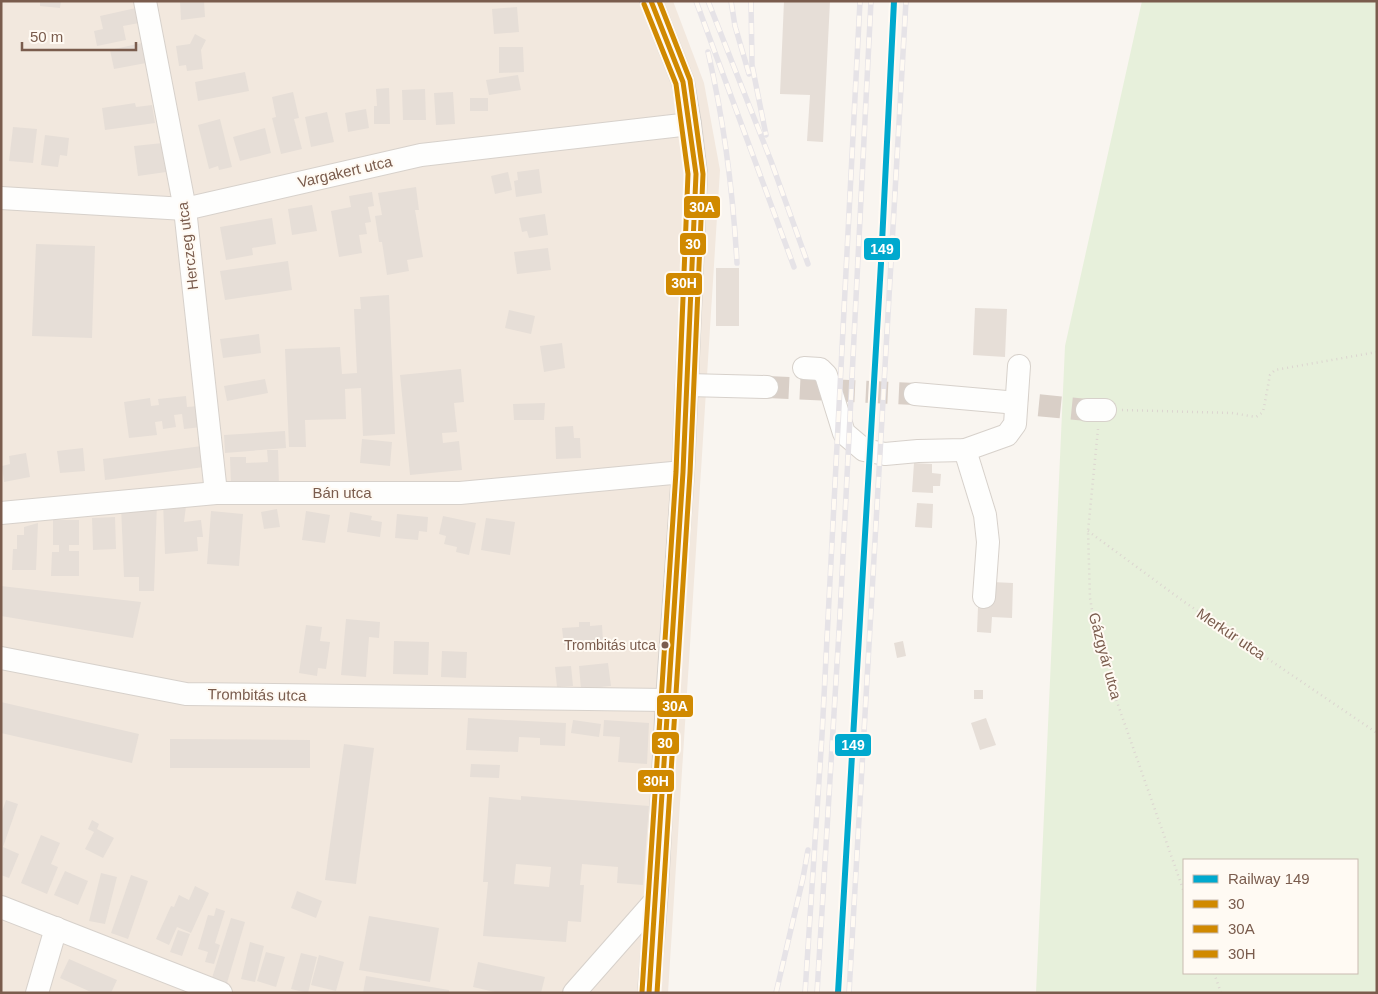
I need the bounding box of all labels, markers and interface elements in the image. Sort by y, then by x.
scale bar [22,20,136,52]
text: 50 m [30,28,63,45]
street label: Vargakert utca [296,152,394,191]
line badge: 30A [683,195,721,219]
text: 30A [689,199,715,215]
street label: Herczeg utca [174,201,201,291]
line badge: 30 [679,232,707,256]
text: 30 [685,236,701,252]
line badge: 149 [863,237,901,261]
text: 149 [870,241,894,257]
line badge: 30H [665,272,703,296]
text: 30H [671,275,697,291]
street label: Bán utca [312,484,372,501]
street label: Merkúr utca [1194,604,1269,663]
street label: Gázgyár utca [1086,611,1125,702]
place label: Trombitás utca [564,637,656,653]
marker: Trombitás utca [660,640,670,650]
street label: Trombitás utca [208,685,307,704]
line badge: 30A [656,694,694,718]
text: 30A [662,698,688,714]
line badge: 30 [651,731,680,755]
line badge: 149 [834,733,872,757]
text: 30 [657,735,673,751]
text: 149 [841,737,865,753]
line badge: 30H [637,769,675,793]
text: 30H [643,773,669,789]
legend [1183,859,1358,974]
text: Railway 149 [1228,870,1310,887]
text: 30 [1228,895,1245,912]
text: 30A [1228,920,1255,937]
text: 30H [1228,945,1256,962]

